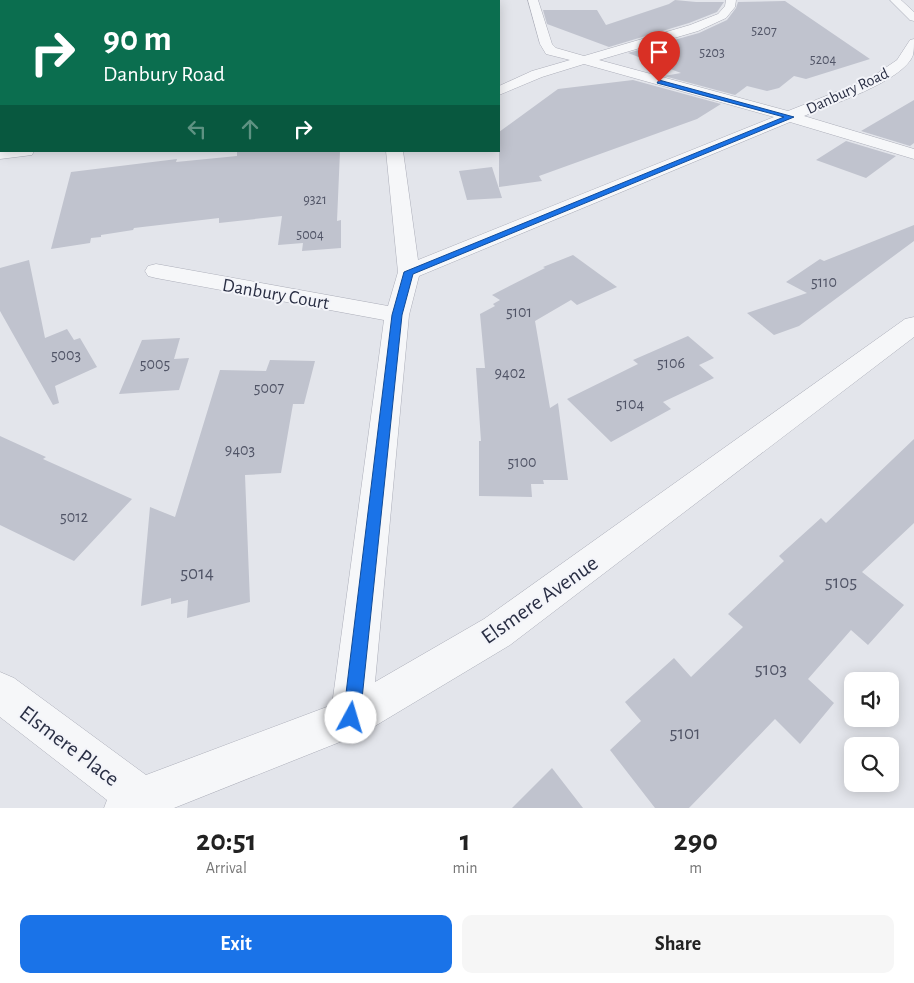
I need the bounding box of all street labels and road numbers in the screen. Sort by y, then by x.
street label: Danbury Road [804,65,891,118]
street label: Danbury Court [221,276,331,313]
street label: Elsmere Avenue [477,552,602,648]
street label: Elsmere Place [16,701,123,790]

